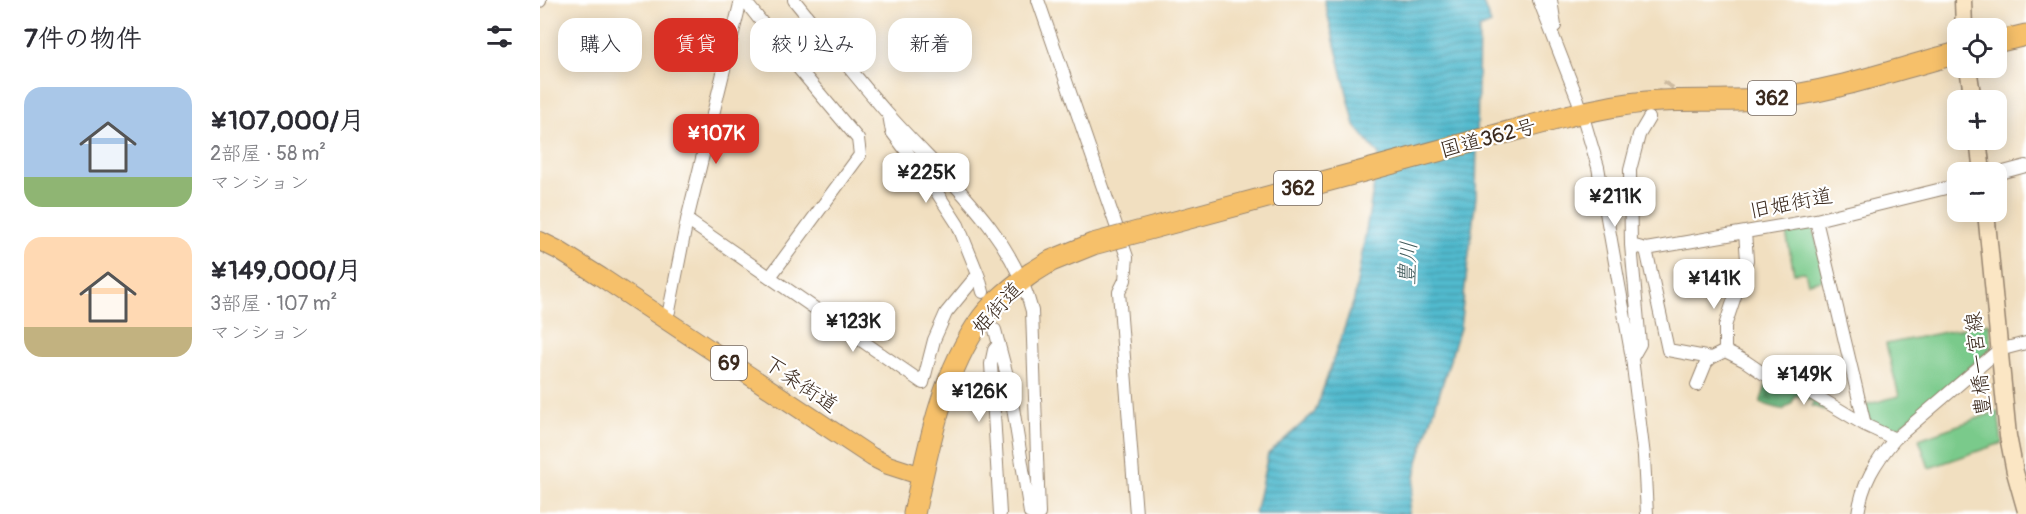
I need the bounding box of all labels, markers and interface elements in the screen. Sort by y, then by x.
chip: 購入 [558,18,642,72]
chip: 賃貸 [654,18,738,72]
chip: 絞り込み [750,18,876,72]
chip: 新着 [888,18,972,72]
map controls [1947,18,2007,222]
button: locate [1947,18,2007,78]
icon: filters [483,20,516,53]
text: 7件の物件 [24,23,142,55]
road number: 362 [1748,81,1796,115]
button: + [1947,90,2007,150]
text: ¥107,000/月 [210,105,365,137]
icon: home [72,111,144,183]
street label: 国道362号 [1437,113,1539,164]
pin: ¥107K [674,114,758,165]
text: ¥107K [687,121,745,146]
text: 2部屋 · 58 m² [210,141,326,166]
pin: ¥225K [884,153,968,204]
text: ¥225K [896,160,956,185]
button: − [1947,162,2007,222]
text: マンション [210,170,309,195]
road number: 362 [1274,171,1322,205]
pin: ¥211K [1573,177,1657,228]
street label: 旧姫街道 [1747,182,1835,225]
text: ¥211K [1589,184,1641,209]
water label: 豊川 [1393,240,1423,286]
text: ¥149,000/月 [210,255,362,287]
pin: ¥141K [1672,259,1756,310]
icon: home [72,261,144,333]
text: ¥141K [1687,266,1741,291]
street label: 姫街道 [966,276,1029,341]
text: 3部屋 · 107 m² [210,291,337,316]
pin: ¥123K [811,302,895,353]
text: ¥123K [825,309,881,334]
street label: 豊橋一宮線 [1960,310,1997,418]
text: マンション [210,320,309,345]
road number: 69 [711,346,747,380]
street label: 下条街道 [758,350,843,419]
pin: ¥149K [1762,355,1846,406]
text: ¥149K [1776,362,1832,387]
pin: ¥126K [937,372,1021,423]
text: ¥126K [951,379,1007,404]

